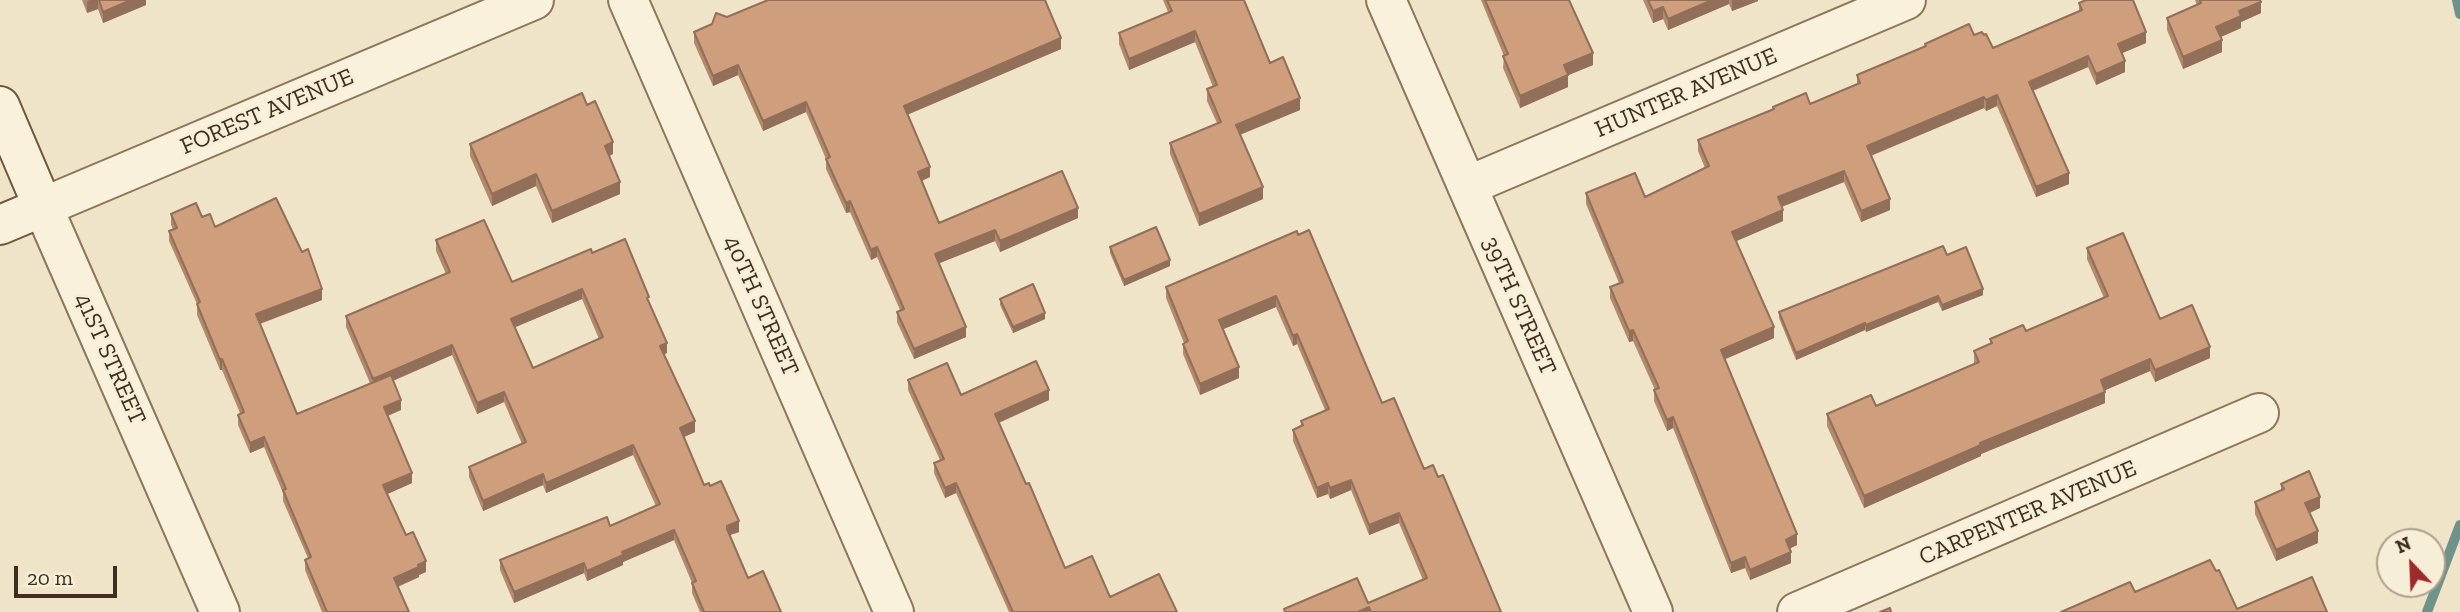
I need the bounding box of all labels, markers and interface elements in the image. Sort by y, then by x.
street label: HUNTER AVENUE [1591,42,1781,144]
street label: FOREST AVENUE [176,63,358,161]
street label: 40TH STREET [717,231,805,381]
street label: 39TH STREET [1476,232,1562,380]
street label: 41ST STREET [68,289,152,429]
street label: CARPENTER AVENUE [1915,454,2141,572]
north arrow [2376,528,2446,598]
text: N [2392,532,2415,558]
scale bar [18,552,121,596]
text: 20 m [27,565,73,590]

